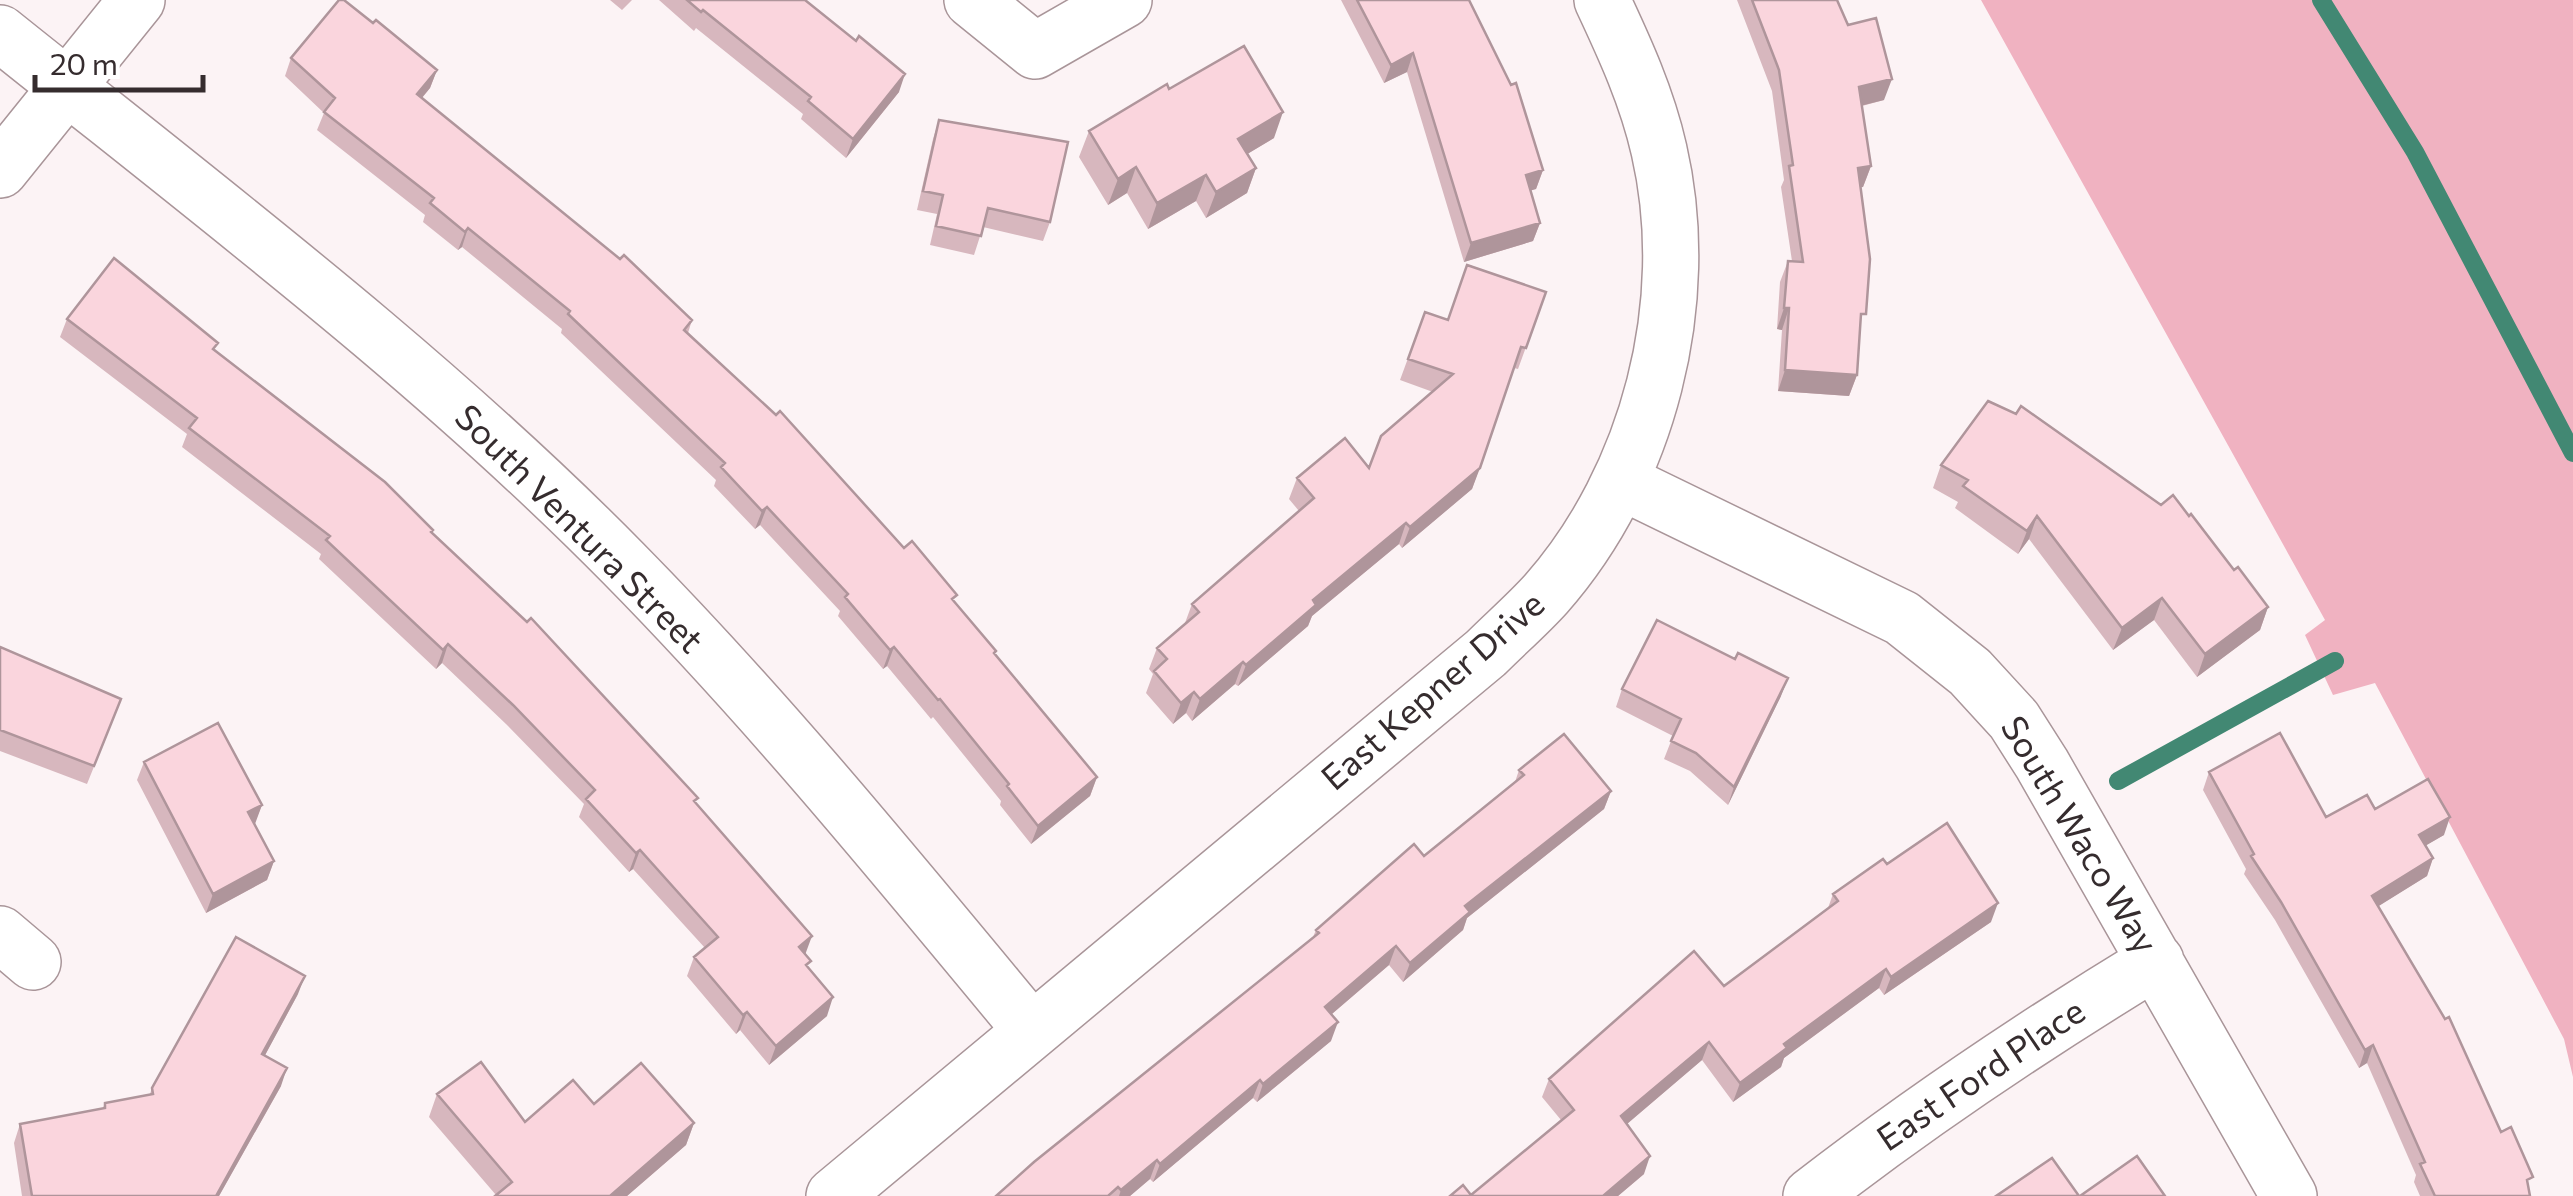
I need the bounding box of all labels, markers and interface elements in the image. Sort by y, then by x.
scale bar [35,30,202,92]
text: 20 m [50,44,118,81]
street label: South Ventura Street [448,394,714,660]
street label: East Kepner Drive [1311,581,1552,798]
street label: South Waco Way [1993,707,2169,960]
street label: East Ford Place [1868,988,2092,1158]

